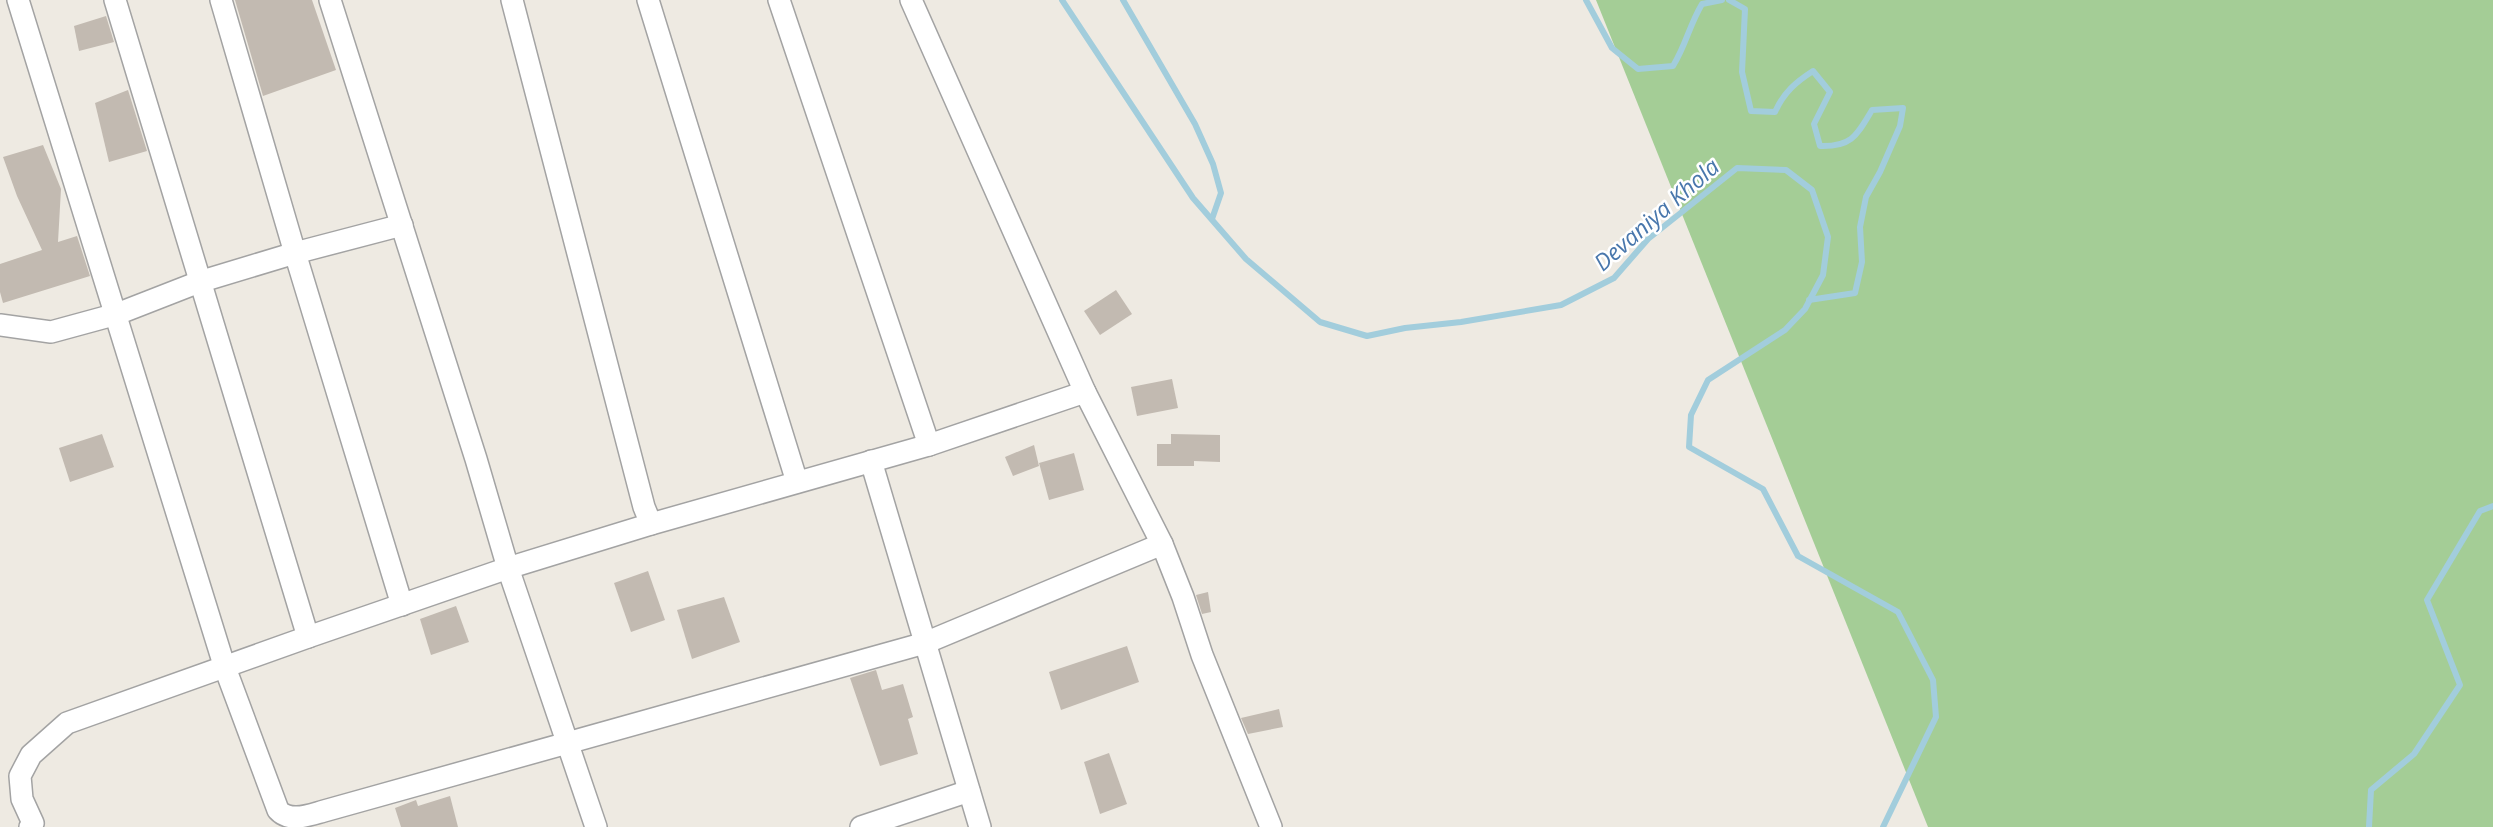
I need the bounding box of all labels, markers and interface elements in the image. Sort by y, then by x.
water label: Devaniya Khola [1586,150,1726,278]

